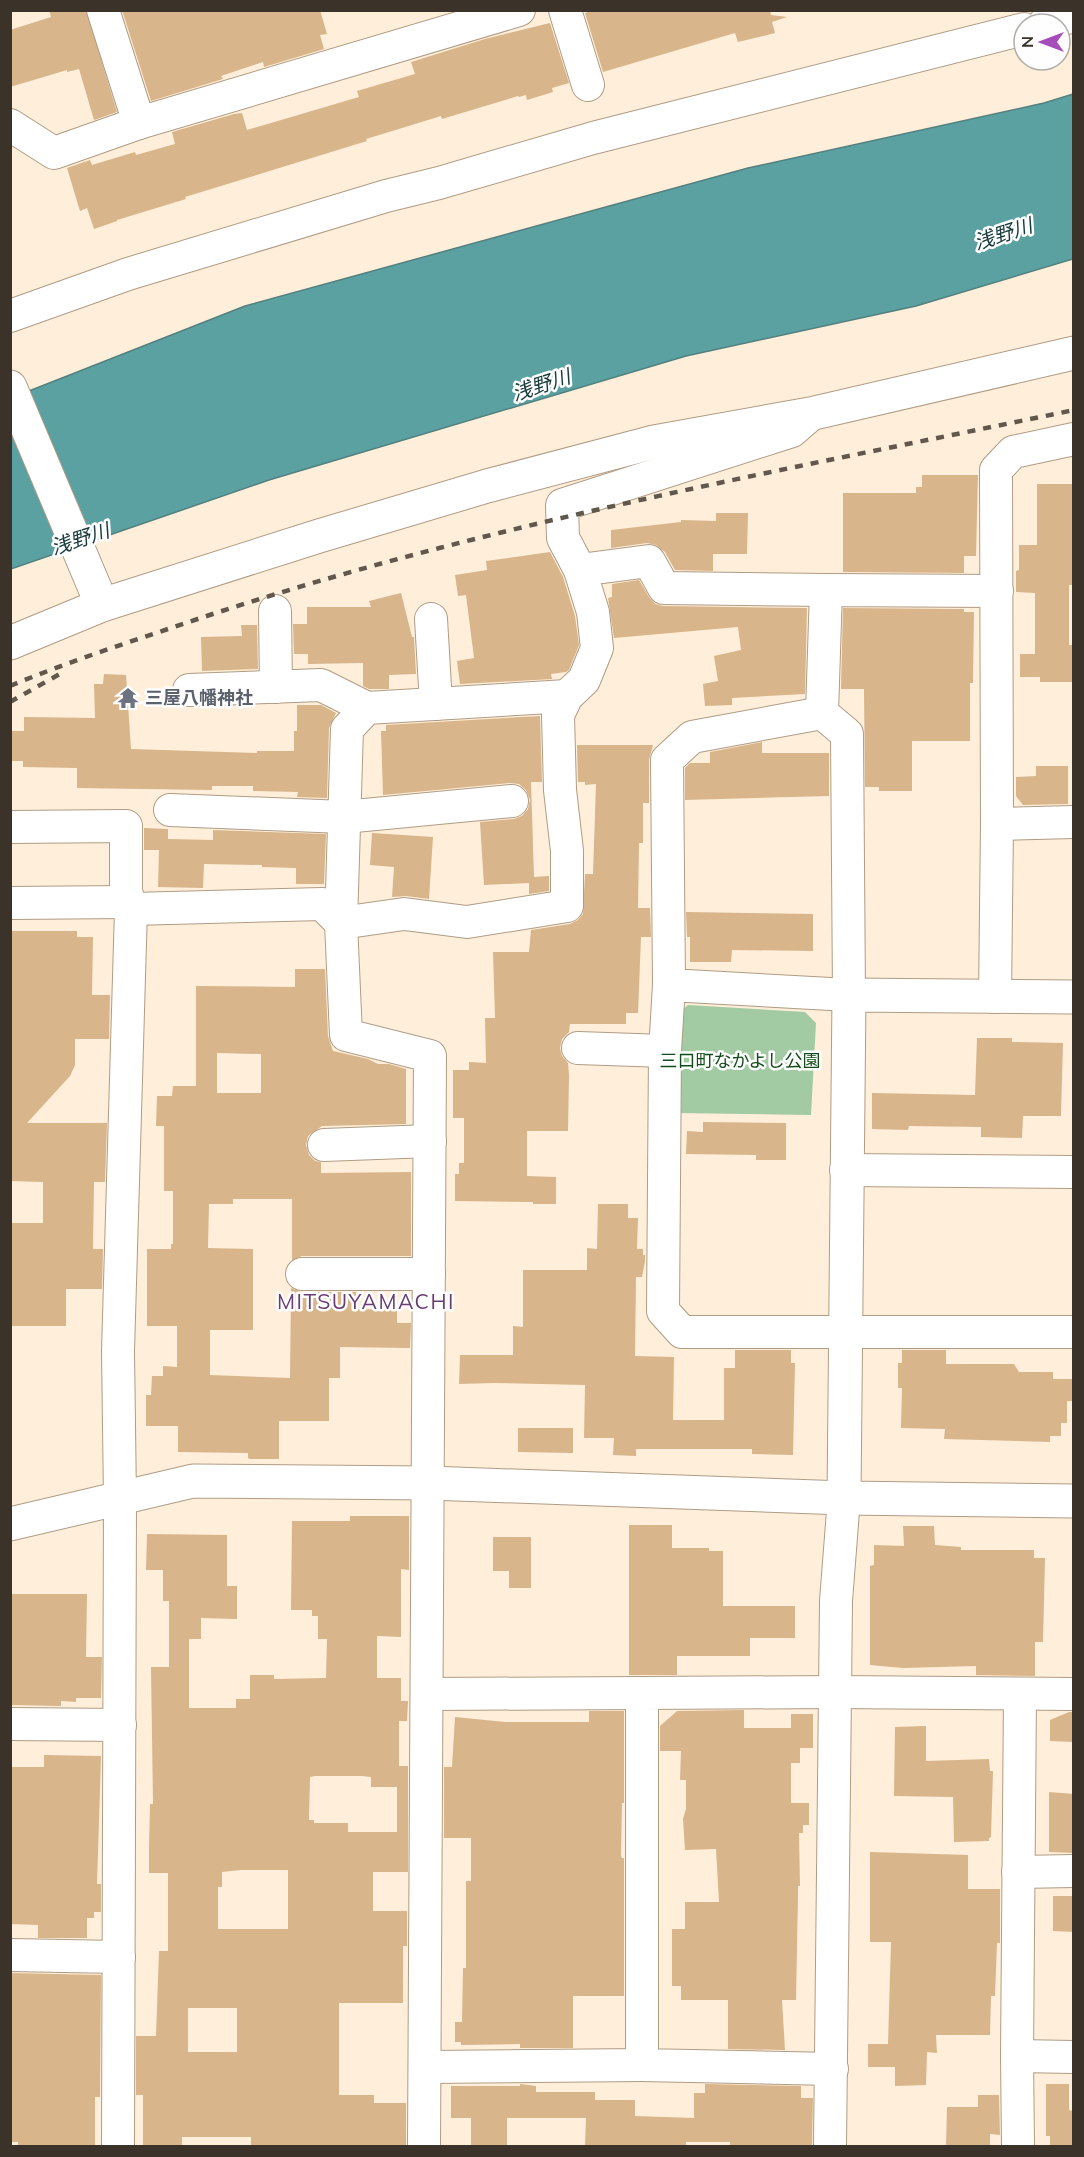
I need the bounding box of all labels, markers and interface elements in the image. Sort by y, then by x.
north arrow [1012,12,1072,72]
text: N [1017,36,1037,48]
water label: 浅野川 [970,212,1037,255]
water label: 浅野川 [508,363,575,406]
water label: 浅野川 [47,517,114,560]
temple icon: 三屋八幡神社 [116,686,140,710]
place label: 三屋八幡神社 [145,686,253,709]
park label: 三口町なかよし公園 [659,1049,821,1072]
district label: MITSUYAMACHI [277,1288,455,1314]

